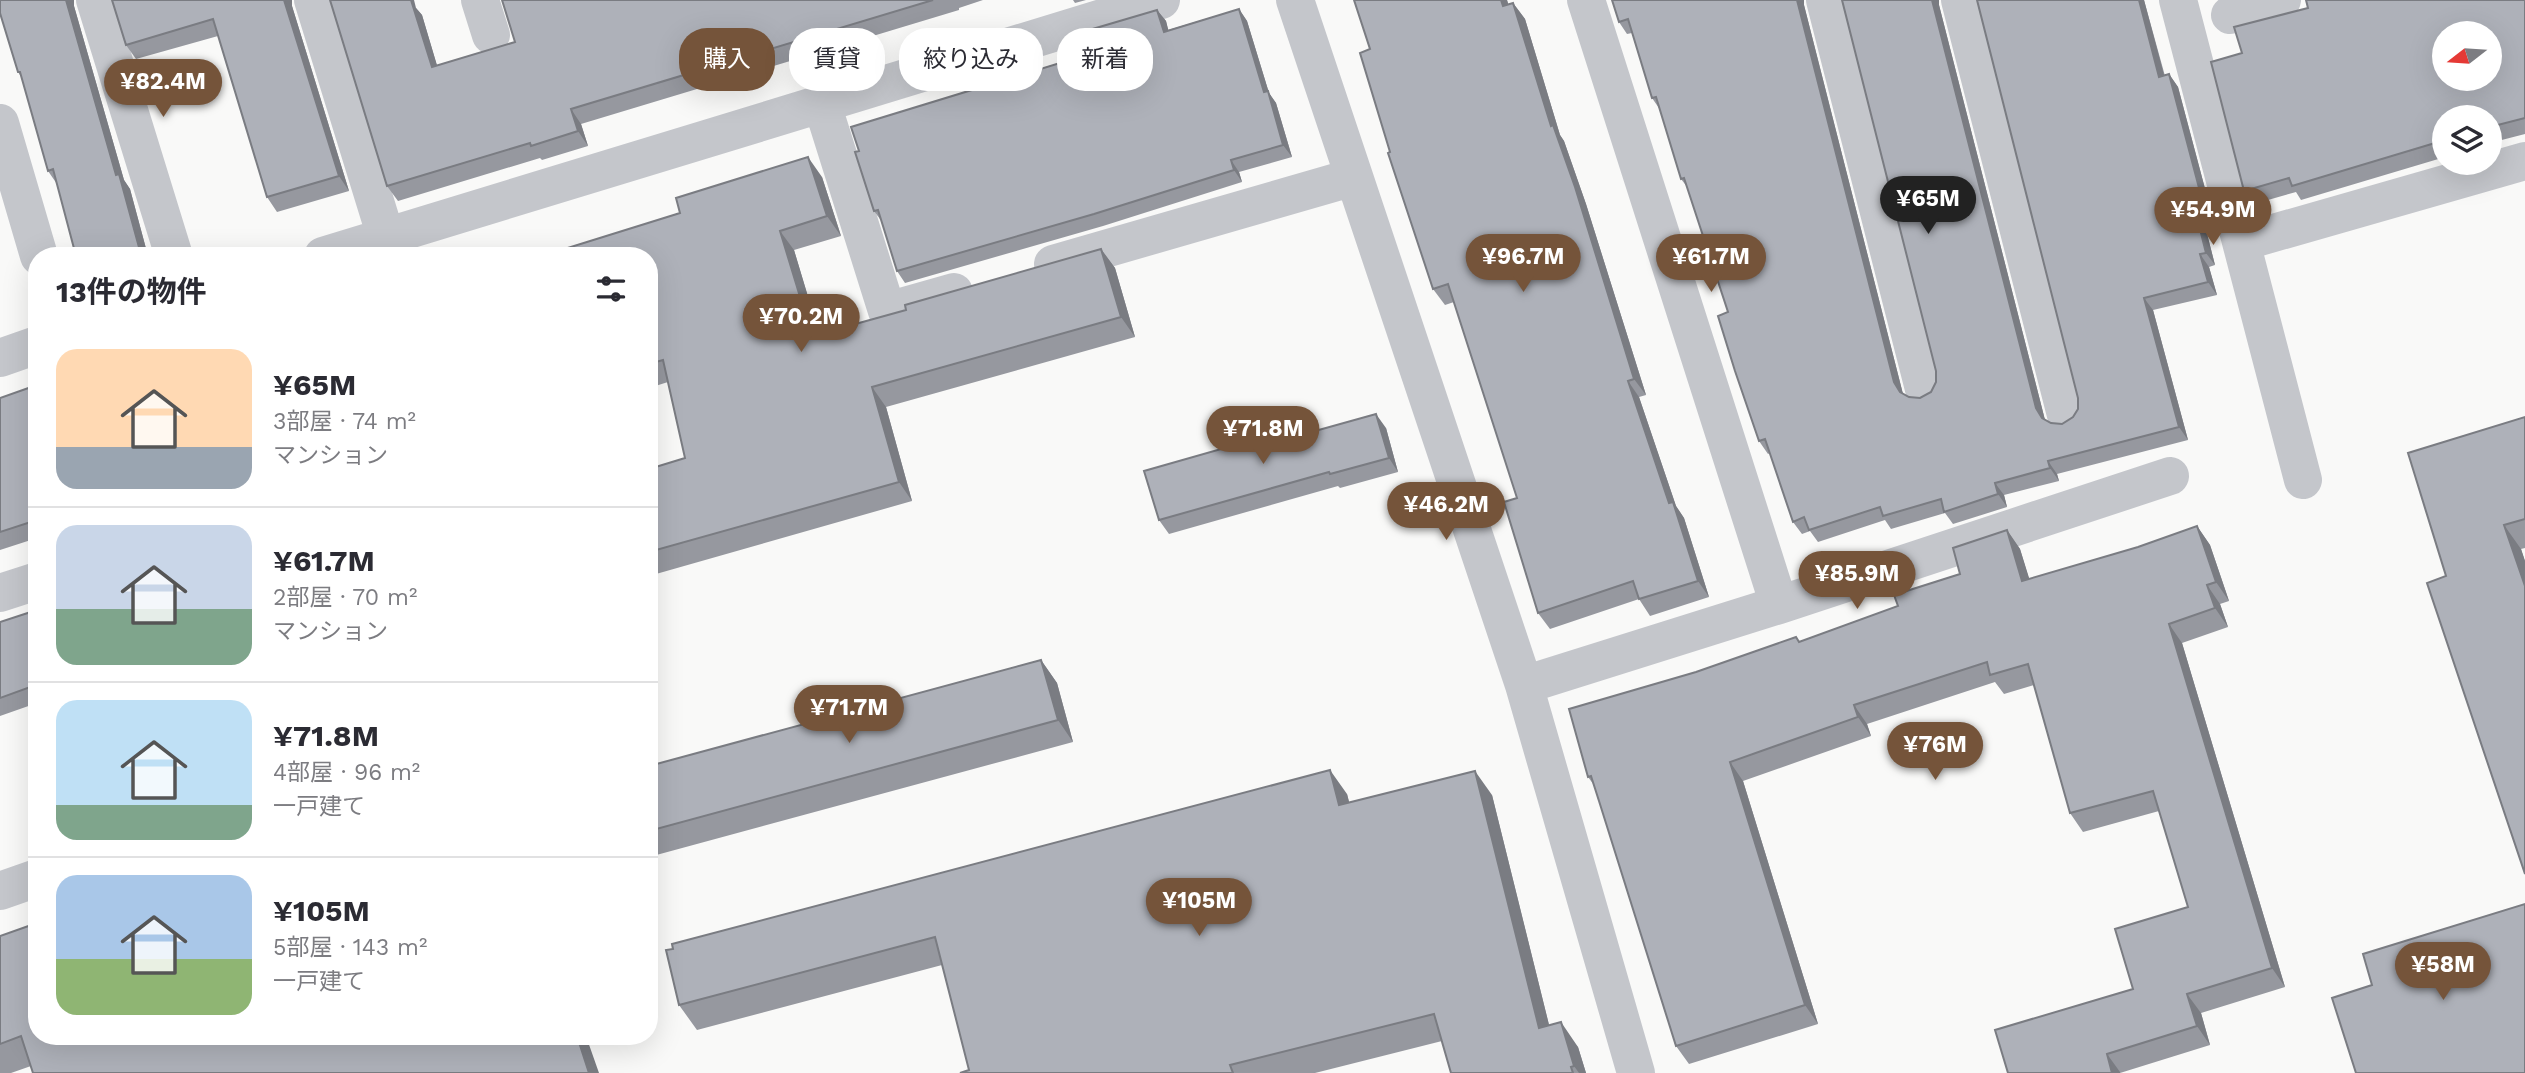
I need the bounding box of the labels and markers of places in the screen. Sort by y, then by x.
pin: ¥82.4M [106,60,220,119]
pin: ¥65M [1887,176,1969,236]
pin: ¥54.9M [2156,188,2270,247]
pin: ¥96.7M [1466,234,1580,294]
pin: ¥61.7M [1654,234,1768,294]
pin: ¥70.2M [744,294,858,354]
pin: ¥71.8M [1206,406,1320,466]
pin: ¥46.2M [1389,482,1503,542]
pin: ¥85.9M [1800,552,1914,611]
pin: ¥71.7M [792,686,906,745]
pin: ¥76M [1894,722,1976,782]
pin: ¥105M [1150,878,1248,938]
pin: ¥58M [2402,942,2484,1002]

